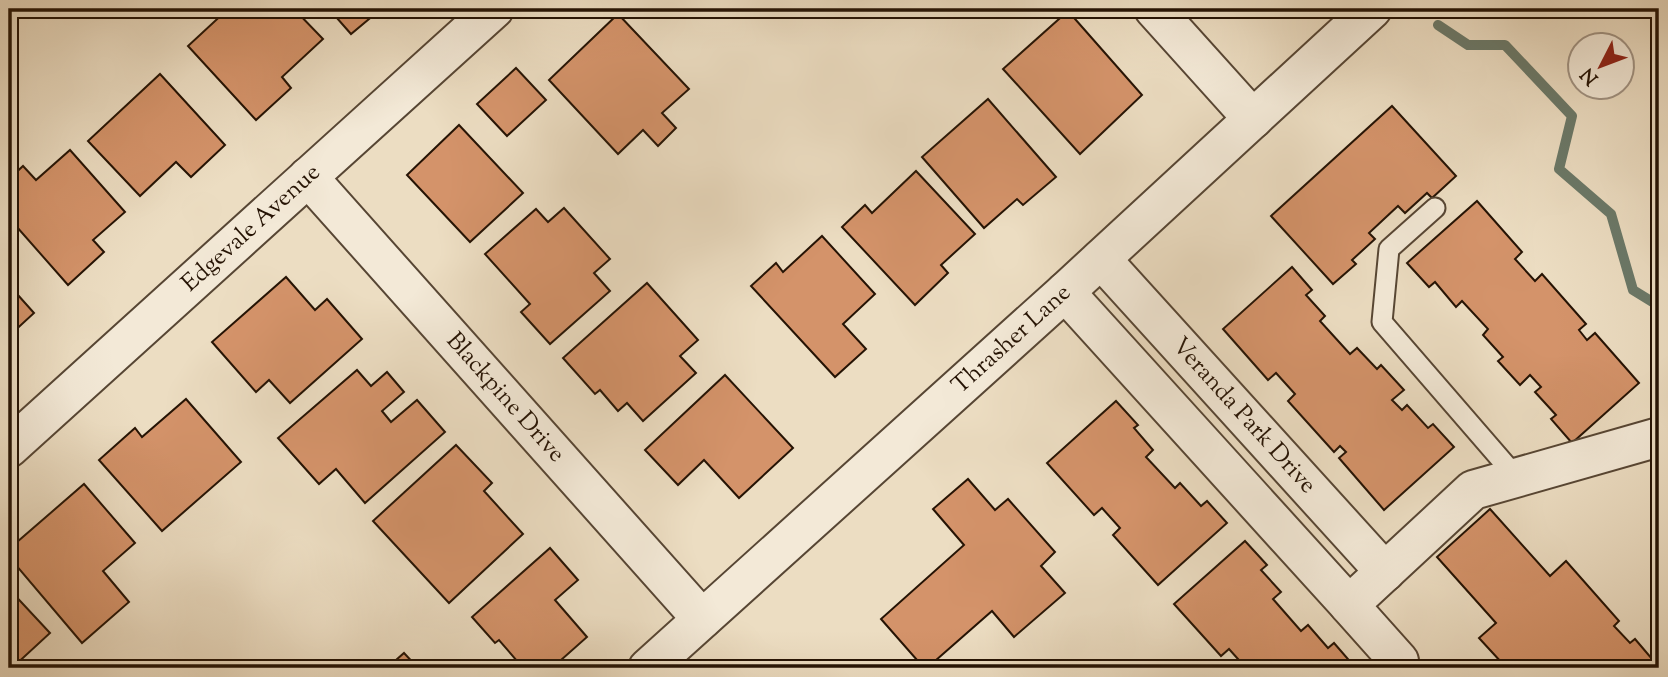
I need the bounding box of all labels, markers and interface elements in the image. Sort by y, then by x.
north arrow [1566,32,1636,102]
text: N [1575,61,1605,90]
street label: Edgevale Avenue [174,157,328,301]
street label: Thrasher Lane [945,277,1079,403]
street label: Blackpine Drive [438,325,572,471]
street label: Veranda Park Drive [1163,330,1324,502]

